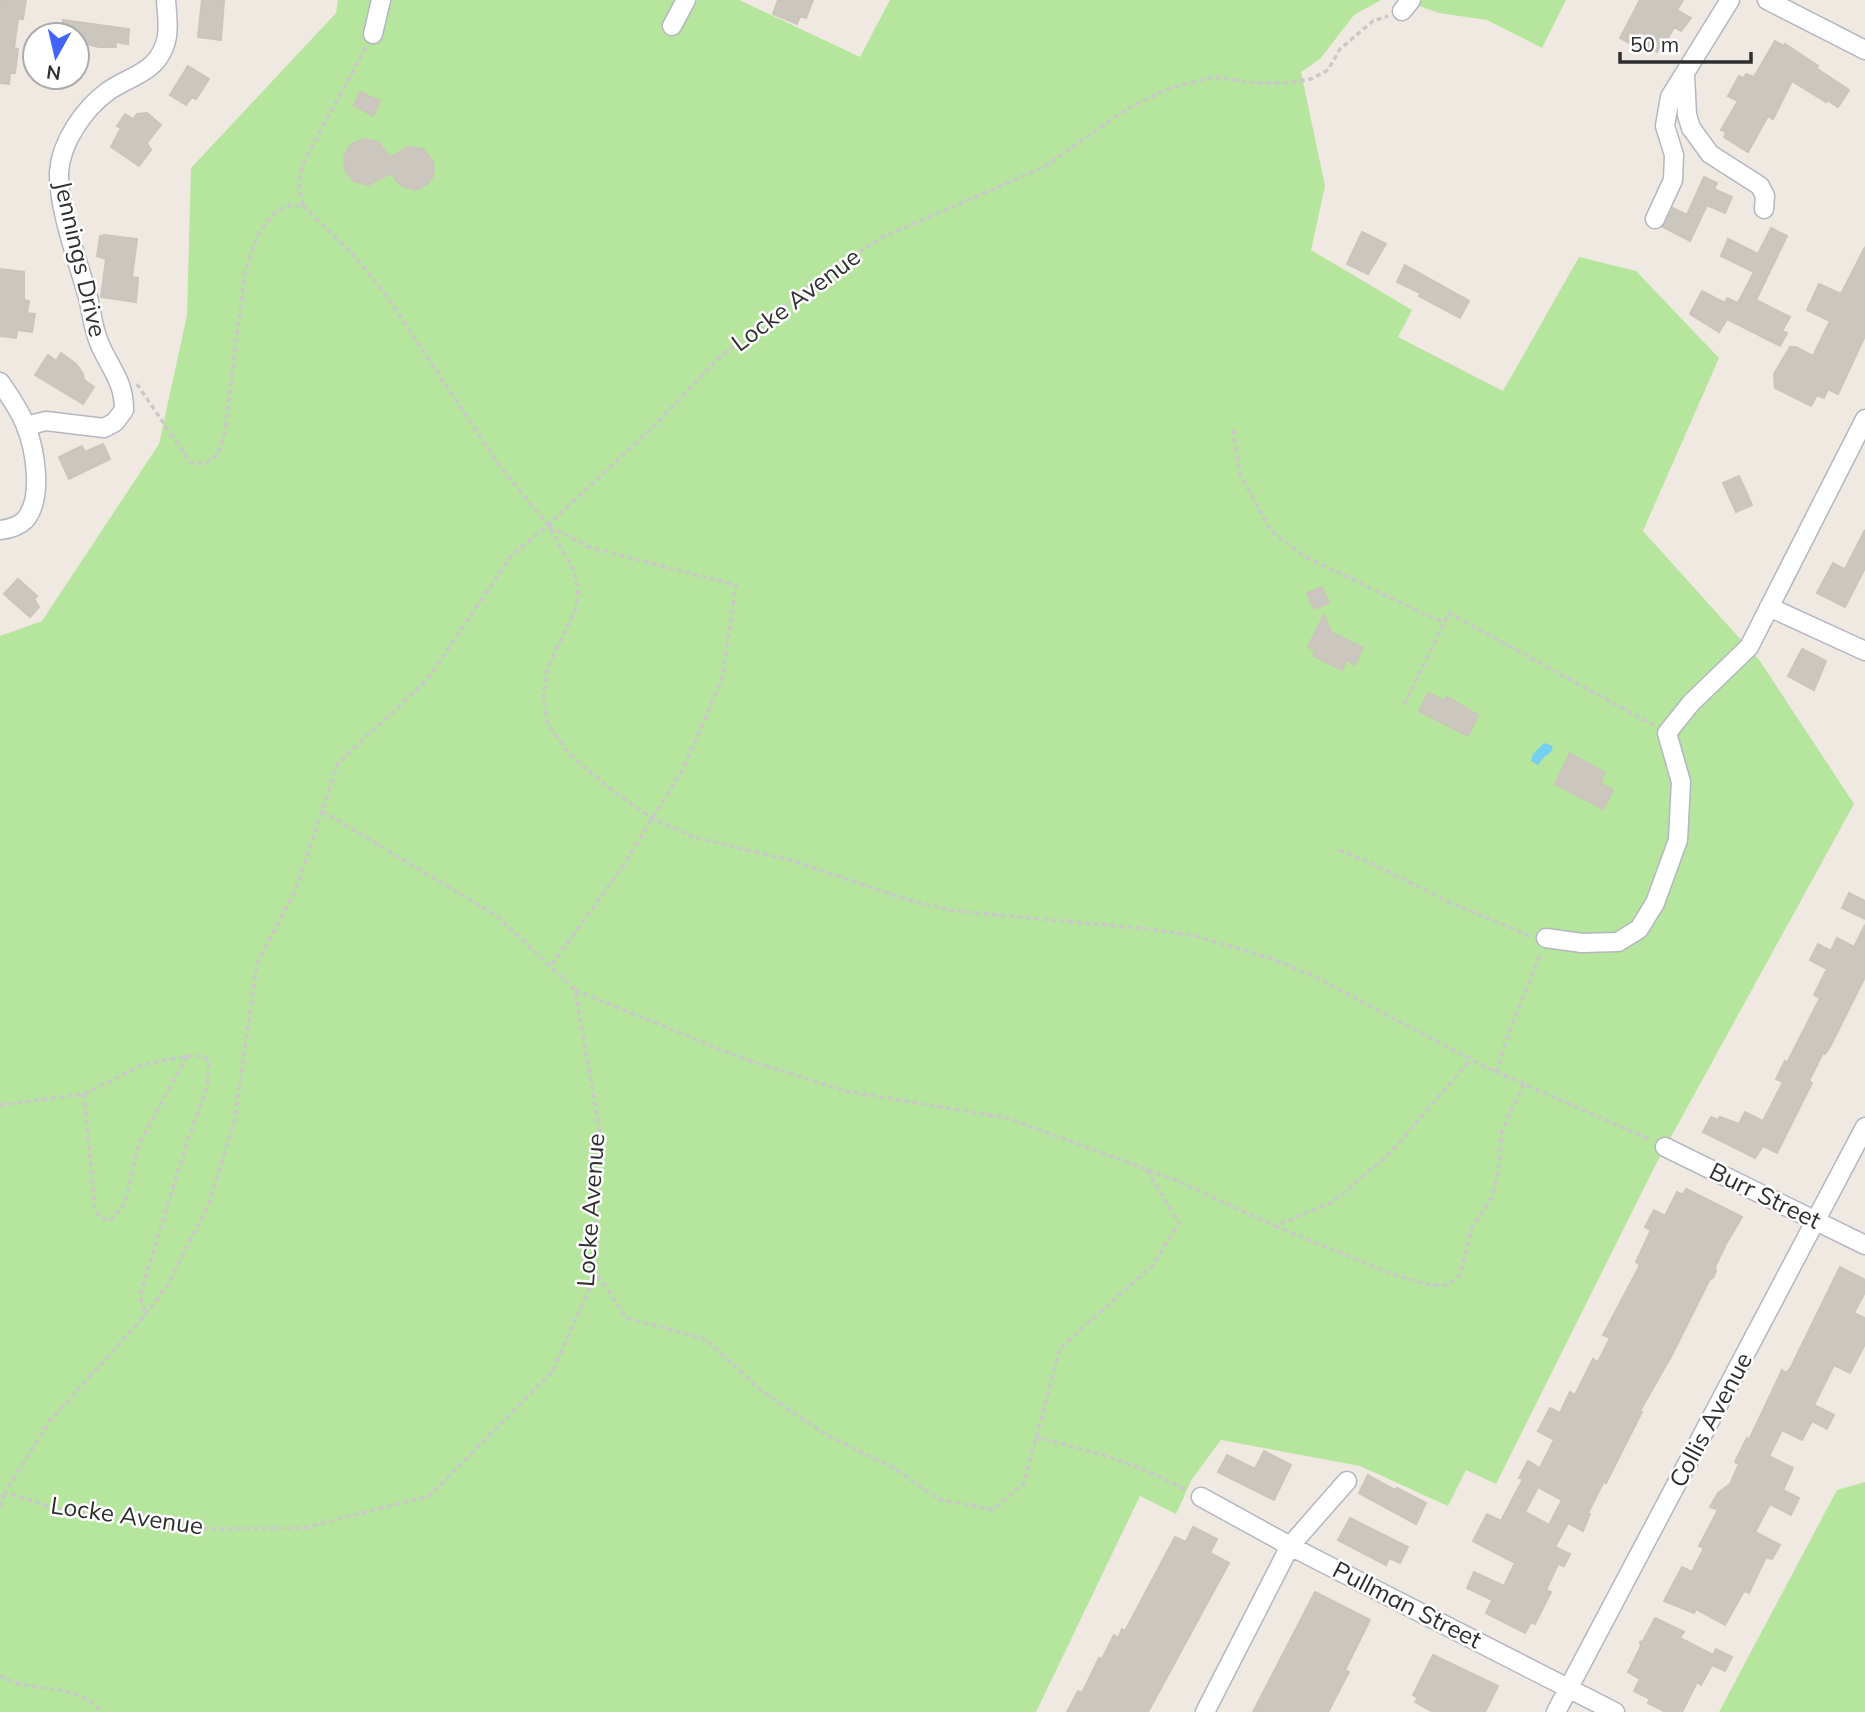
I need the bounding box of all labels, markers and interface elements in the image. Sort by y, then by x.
north arrow [21,21,91,91]
scale bar [1620,21,1751,65]
text: 50 m [1630,31,1679,57]
text: N [45,60,62,86]
street label: Jennings Drive [48,178,114,340]
street label: Locke Avenue [725,241,866,357]
street label: Locke Avenue [570,1132,610,1288]
street label: Burr Street [1705,1155,1826,1235]
street label: Collis Avenue [1662,1347,1758,1492]
street label: Locke Avenue [49,1489,205,1541]
street label: Pullman Street [1328,1554,1487,1654]

